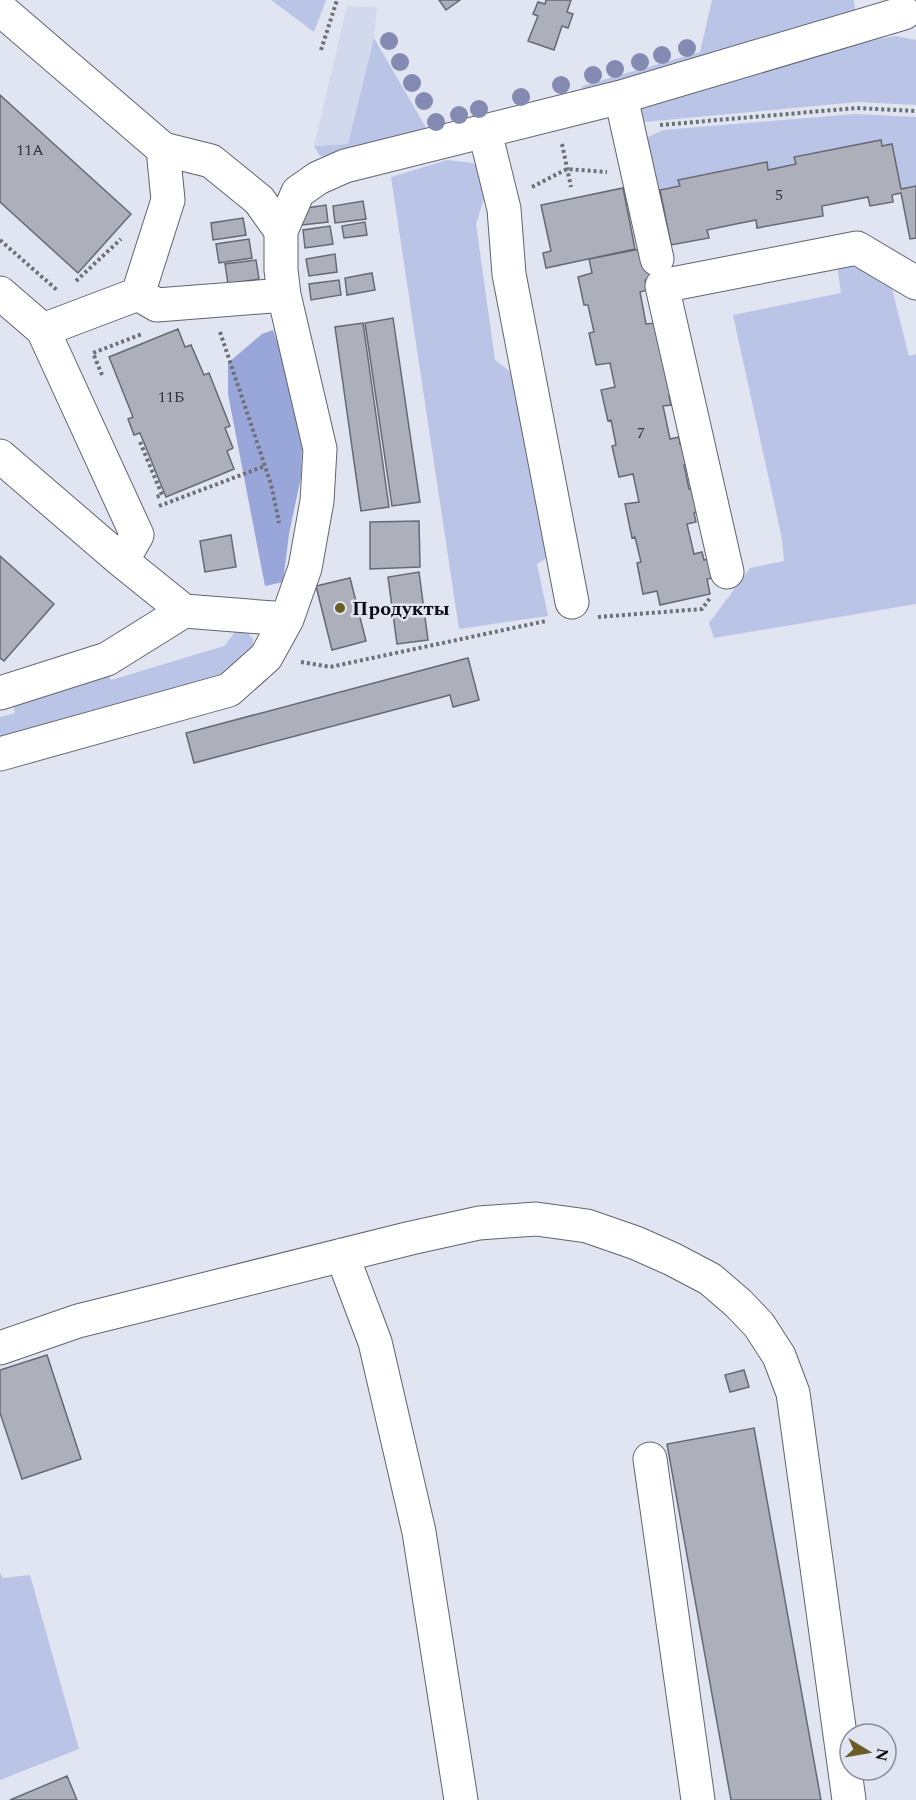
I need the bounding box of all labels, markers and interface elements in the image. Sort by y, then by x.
house number: 11А [16,138,44,162]
house number: 5 [775,183,783,207]
house number: 11Б [158,385,184,409]
house number: 7 [637,421,645,445]
place label: Продукты [352,594,450,624]
marker: Продукты [333,601,347,615]
north arrow [838,1722,898,1782]
text: N [869,1746,895,1763]

